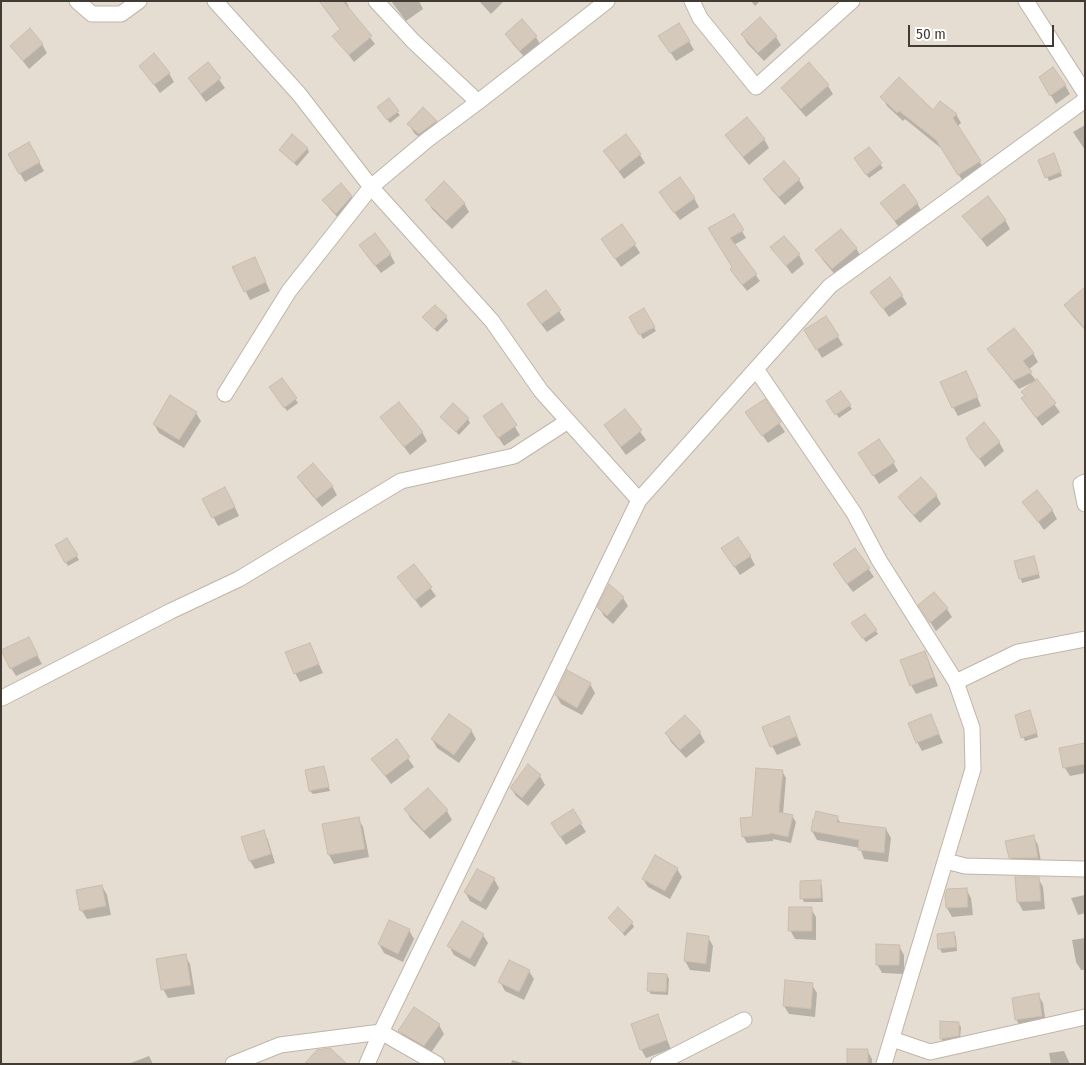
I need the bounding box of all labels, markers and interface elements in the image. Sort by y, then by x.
scale bar [911,15,1057,47]
text: 50 m [916,25,946,43]

